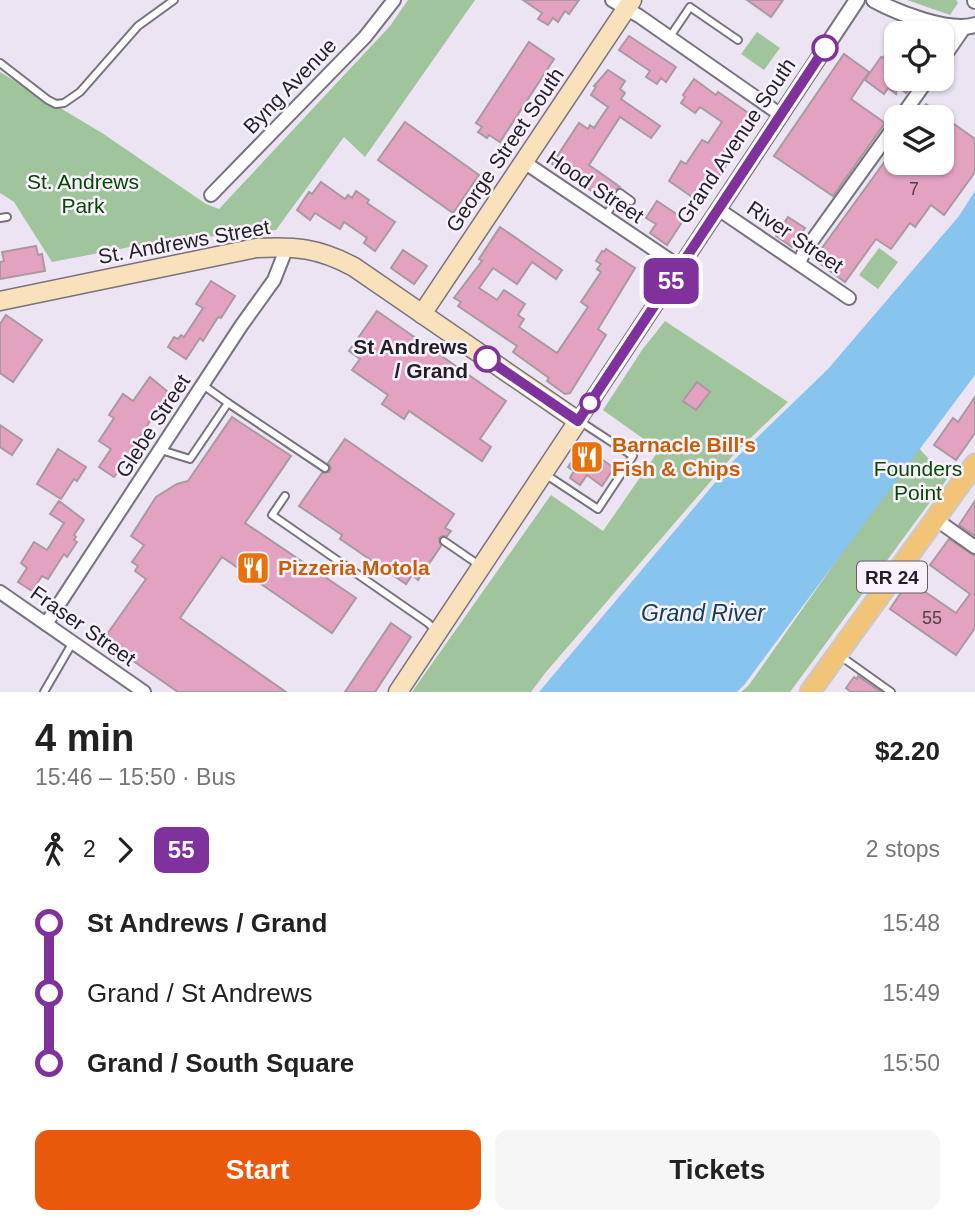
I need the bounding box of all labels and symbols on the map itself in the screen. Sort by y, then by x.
street label: Byng Avenue [239,33,341,138]
unlabelled marker [812,35,838,61]
street label: Grand Avenue South [672,54,800,228]
street label: George Street South [441,63,568,236]
street label: Hood Street [542,146,648,228]
park label: St. Andrews Park [27,170,139,217]
house number: 7 [909,179,919,199]
street label: River Street [743,196,848,277]
street label: St. Andrews Street [96,215,272,268]
line badge: 55 [640,258,702,304]
place label: St Andrews / Grand [353,335,468,382]
marker: St Andrews / Grand [474,346,500,372]
street label: Glebe Street [111,370,194,481]
unlabelled marker [580,393,600,413]
place label: Barnacle Bill's Fish & Chips [612,433,756,480]
restaurant icon: Barnacle Bill's Fish & Chips [568,438,606,476]
park label: Founders Point [874,457,962,504]
restaurant icon: Pizzeria Motola [234,549,272,587]
place label: Pizzeria Motola [278,556,430,579]
road number: RR 24 [857,562,927,592]
street label: Fraser Street [26,581,140,670]
water label: Grand River [641,600,766,626]
house number: 55 [922,608,942,628]

